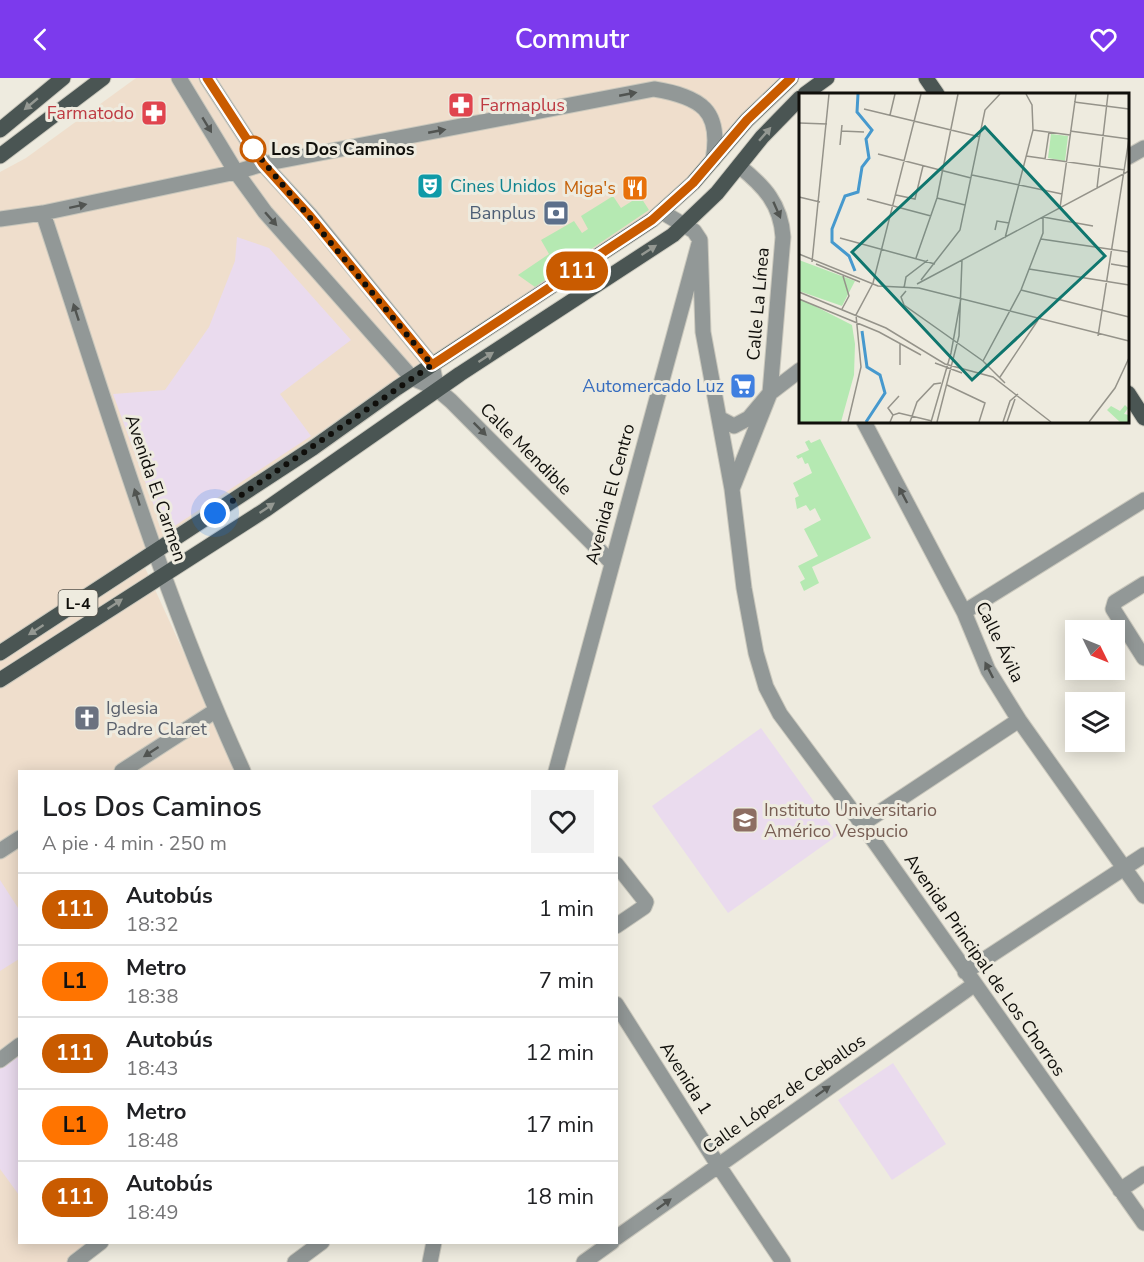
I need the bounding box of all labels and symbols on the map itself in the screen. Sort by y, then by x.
one-way arrow [619,89,638,98]
pharmacy icon: Farmaplus [446,90,476,120]
place label: Farmaplus [480,93,565,117]
inset map [799,93,1129,423]
one-way arrow [24,97,39,110]
pharmacy icon: Farmatodo [139,98,169,128]
place label: Farmatodo [47,101,134,125]
one-way arrow [202,117,213,133]
one-way arrow [428,126,447,135]
one-way arrow [758,127,771,142]
marker: Los Dos Caminos [240,136,266,162]
place label: Los Dos Caminos [271,137,415,161]
theatre icon: Cines Unidos [415,171,445,201]
restaurant icon: Miga's [620,173,650,203]
place label: Cines Unidos [450,174,556,198]
place label: Miga's [564,176,616,200]
bank icon: Banplus [541,198,571,228]
one-way arrow [69,201,88,210]
place label: Banplus [469,201,536,225]
one-way arrow [772,201,782,219]
one-way arrow [264,211,277,226]
one-way arrow [641,245,657,256]
street label: Calle La Línea [741,246,775,362]
line badge: 111 [542,252,612,290]
one-way arrow [71,303,80,321]
one-way arrow [478,352,494,363]
supermarket icon: Automercado Luz [728,371,758,401]
place label: Automercado Luz [582,374,724,398]
street label: Calle Mendible [475,398,577,500]
street label: Avenida El Carmen [120,411,192,565]
street label: Avenida El Centro [580,421,640,567]
one-way arrow [472,422,486,436]
one-way arrow [898,487,908,504]
one-way arrow [132,488,142,506]
your location [200,498,230,528]
one-way arrow [259,503,275,514]
road number: L-4 [58,590,98,616]
one-way arrow [106,598,122,610]
street label: Calle Ávila [970,598,1030,686]
north arrow [1065,620,1125,680]
one-way arrow [28,624,44,635]
one-way arrow [984,661,994,678]
place label: Iglesia Padre Claret [106,696,207,741]
church icon: Iglesia Padre Claret [72,703,102,733]
one-way arrow [143,747,159,758]
place label: Instituto Universitario Américo Vespucio [764,798,937,843]
school or university icon: Instituto Universitario Américo Vespucio [730,805,760,835]
street label: Avenida Principal de Los Chorros [899,849,1071,1081]
street label: Calle López de Ceballos [698,1029,870,1159]
street label: Avenida 1 [654,1037,718,1119]
one-way arrow [814,1085,830,1097]
one-way arrow [655,1198,671,1210]

